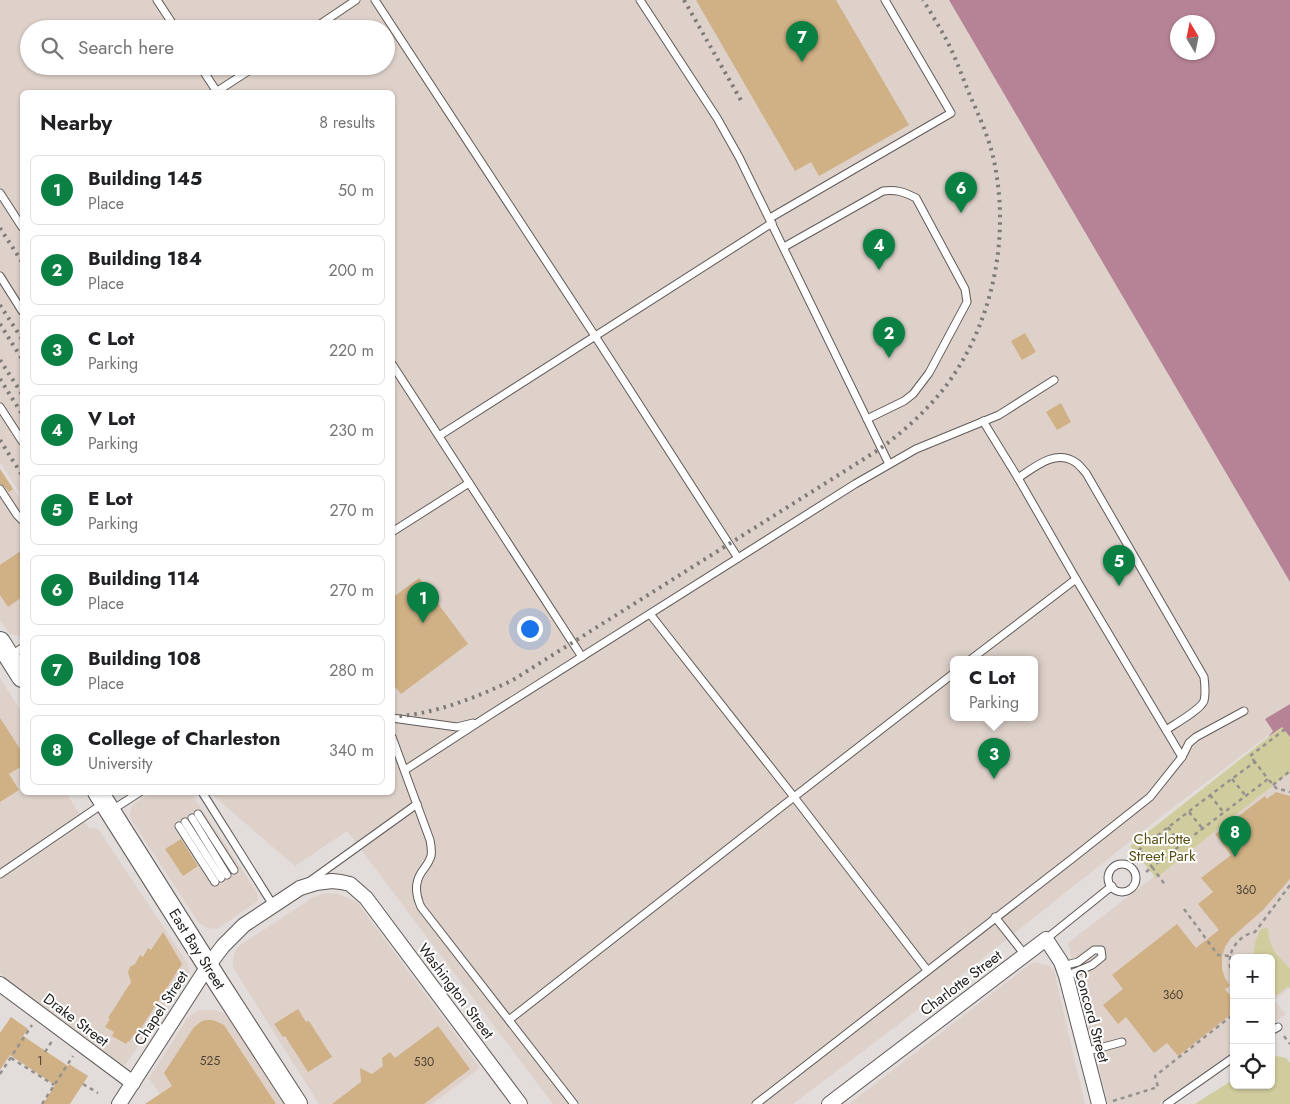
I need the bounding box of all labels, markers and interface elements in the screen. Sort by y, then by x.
north arrow [1170,15,1215,60]
search box [20,20,395,75]
pin: 7 [786,21,818,62]
icon: search [38,34,66,62]
text: Search here [78,34,174,61]
text: Nearby [40,108,112,138]
text: 8 results [319,111,375,134]
text: Building 145 [88,165,202,192]
pin: 6 [945,172,977,213]
text: 1 [53,179,61,202]
text: 50 m [338,179,374,202]
text: Place [88,192,124,215]
pin: 4 [863,229,895,270]
text: Building 184 [88,245,202,272]
text: 2 [52,259,62,282]
text: 200 m [328,259,374,282]
text: Place [88,272,124,295]
pin: 2 [873,317,905,358]
text: C Lot [88,325,134,352]
text: 3 [52,339,62,362]
text: 220 m [329,339,374,362]
text: Parking [88,352,138,375]
text: V Lot [88,405,135,432]
text: 4 [51,419,63,442]
text: 230 m [329,419,374,442]
text: Parking [88,432,138,455]
text: E Lot [88,485,132,512]
text: 5 [52,499,62,522]
text: 270 m [330,499,374,522]
text: Parking [88,512,138,535]
pin: 5 [1103,545,1135,586]
text: Building 114 [88,565,200,592]
text: 6 [52,579,62,602]
text: 270 m [330,579,374,602]
pin: 1 [407,582,439,623]
text: Place [88,592,124,615]
your location [517,616,543,642]
text: Building 108 [88,645,201,672]
popup [950,656,1038,721]
text: 7 [52,659,62,682]
text: 280 m [329,659,374,682]
text: C Lot [969,664,1015,691]
text: Place [88,672,124,695]
text: Parking [969,691,1019,714]
text: College of Charleston [88,725,280,752]
pin: 3 [978,738,1010,779]
text: 8 [52,739,62,762]
text: 340 m [329,739,374,762]
text: University [88,752,153,775]
pin: 8 [1219,816,1251,857]
park label: Charlotte Street Park [1128,828,1196,867]
house number: 360 [1236,881,1256,899]
street label: East Bay Street [163,904,231,994]
street label: Washington Street [413,939,500,1044]
street label: Charlotte Street [915,945,1007,1021]
map controls [1230,954,1275,1089]
button: + [1230,954,1275,999]
street label: Chapel Street [129,966,194,1050]
street label: Concord Street [1069,967,1115,1065]
house number: 360 [1163,986,1183,1004]
street label: Drake Street [39,988,114,1052]
button: − [1230,999,1275,1044]
button: locate [1230,1044,1275,1089]
house number: 1 [37,1052,43,1070]
house number: 525 [200,1052,220,1070]
house number: 530 [414,1053,434,1071]

